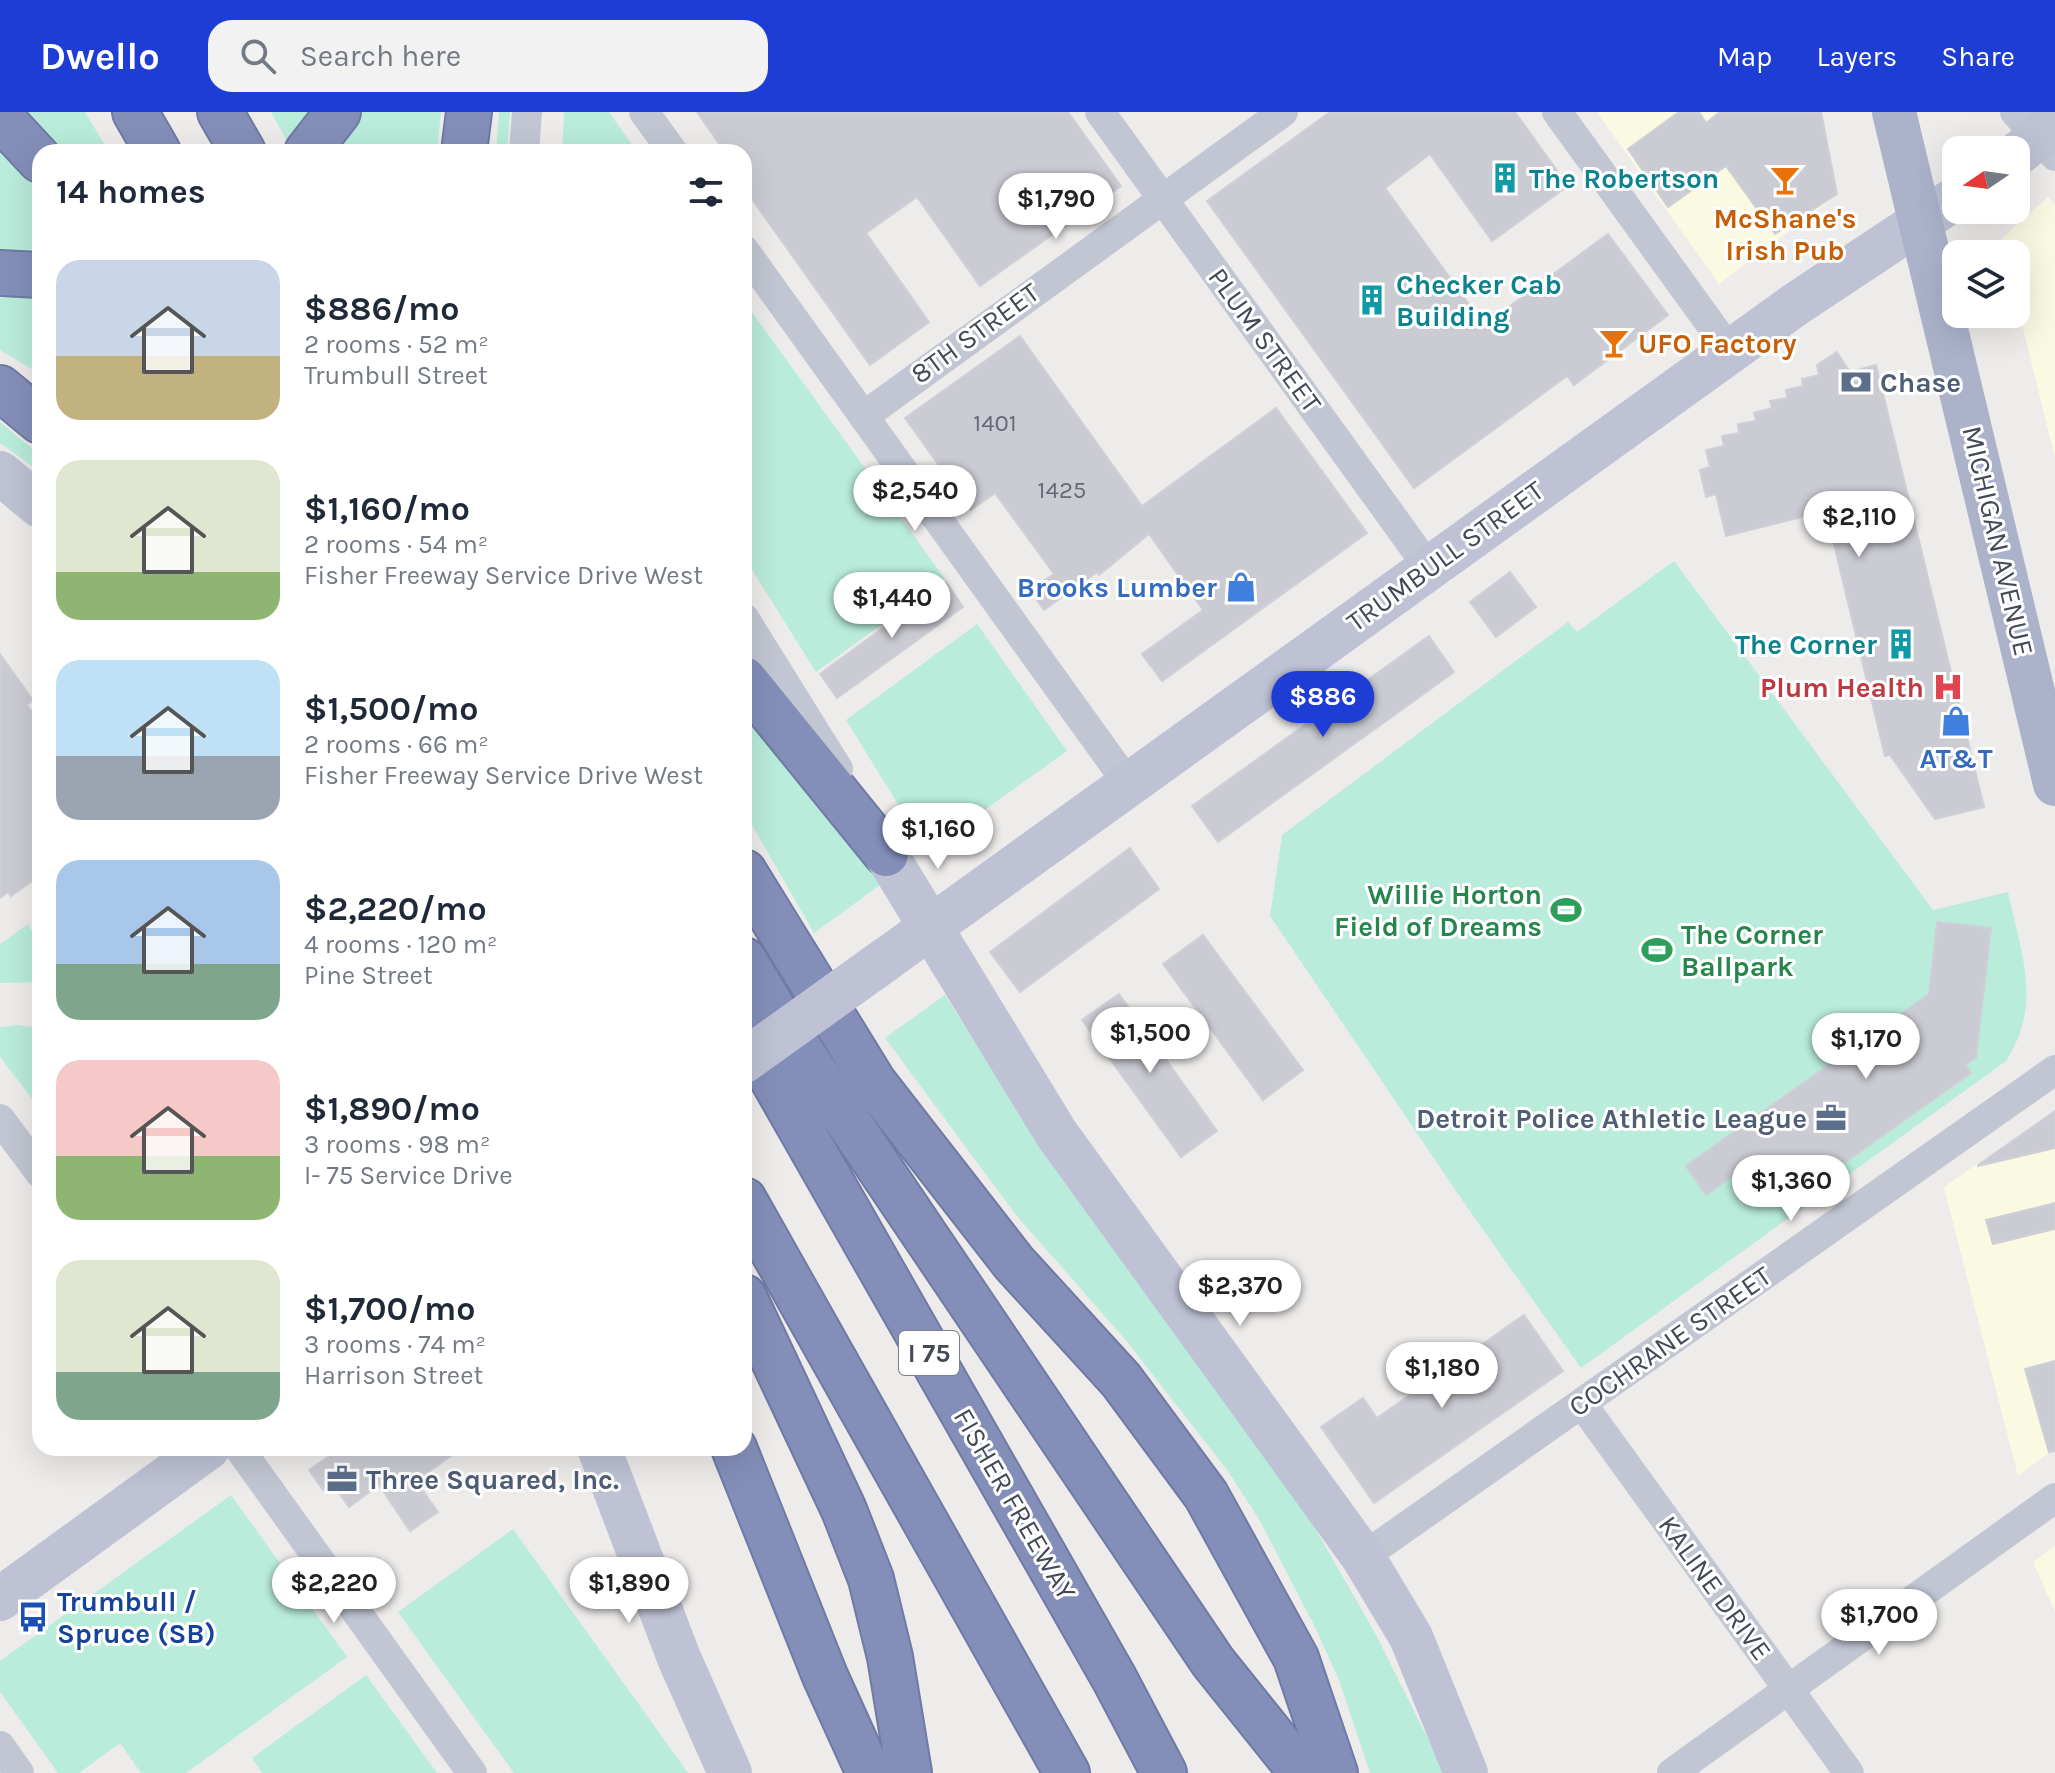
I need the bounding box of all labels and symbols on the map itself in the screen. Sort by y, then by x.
north arrow [1942,136,2030,224]
building icon: The Robertson [1488,161,1522,195]
place label: The Robertson [1529,162,1719,195]
bar icon: McShane's Irish Pub [1768,163,1802,197]
pin: $1,790 [991,173,1121,241]
place label: McShane's Irish Pub [1713,202,1857,267]
street label: PLUM STREET [1201,261,1329,419]
place label: Checker Cab Building [1396,268,1562,333]
street label: 8TH STREET [905,276,1045,390]
building icon: Checker Cab Building [1355,283,1389,317]
bar icon: UFO Factory [1597,326,1631,360]
place label: UFO Factory [1638,327,1797,360]
bank icon: Chase [1839,365,1873,399]
place label: Chase [1880,366,1961,399]
house number: 1401 [973,409,1017,437]
street label: MICHIGAN AVENUE [1955,423,2041,659]
pin: $2,540 [850,465,980,533]
street label: TRUMBULL STREET [1340,474,1550,638]
house number: 1425 [1038,476,1086,504]
pin: $2,110 [1794,491,1924,559]
shop icon: Brooks Lumber [1224,570,1258,604]
place label: Brooks Lumber [1017,571,1217,604]
pin: $1,440 [827,572,957,640]
building icon: The Corner [1884,627,1918,661]
place label: The Corner [1735,628,1877,661]
hospital icon: Plum Health [1931,670,1965,704]
pin: $886 [1276,671,1370,739]
place label: Plum Health [1760,671,1924,704]
shop icon: AT&T [1939,704,1973,738]
place label: AT&T [1919,742,1993,775]
pin: $1,160 [873,803,1003,871]
place label: Willie Horton Field of Dreams [1334,878,1542,943]
sports icon: Willie Horton Field of Dreams [1549,893,1583,927]
place label: The Corner Ballpark [1681,918,1823,983]
sports icon: The Corner Ballpark [1640,933,1674,967]
pin: $1,500 [1085,1007,1215,1075]
pin: $1,170 [1801,1013,1931,1081]
office icon: Detroit Police Athletic League [1814,1101,1848,1135]
place label: Detroit Police Athletic League [1416,1102,1807,1135]
pin: $1,360 [1726,1155,1856,1223]
street label: COCHRANE STREET [1562,1259,1778,1423]
pin: $2,370 [1175,1260,1305,1328]
road number: I 75 [899,1331,959,1375]
pin: $1,180 [1377,1342,1507,1410]
street label: FISHER FREEWAY [947,1402,1084,1606]
office icon: Three Squared, Inc. [325,1462,359,1496]
place label: Three Squared, Inc. [366,1463,619,1496]
street label: KALINE DRIVE [1652,1509,1778,1667]
pin: $2,220 [269,1557,399,1625]
pin: $1,890 [564,1557,694,1625]
place label: Trumbull / Spruce (SB) [57,1585,216,1650]
pin: $1,700 [1814,1589,1944,1657]
bus stop icon: Trumbull / Spruce (SB) [16,1600,50,1634]

